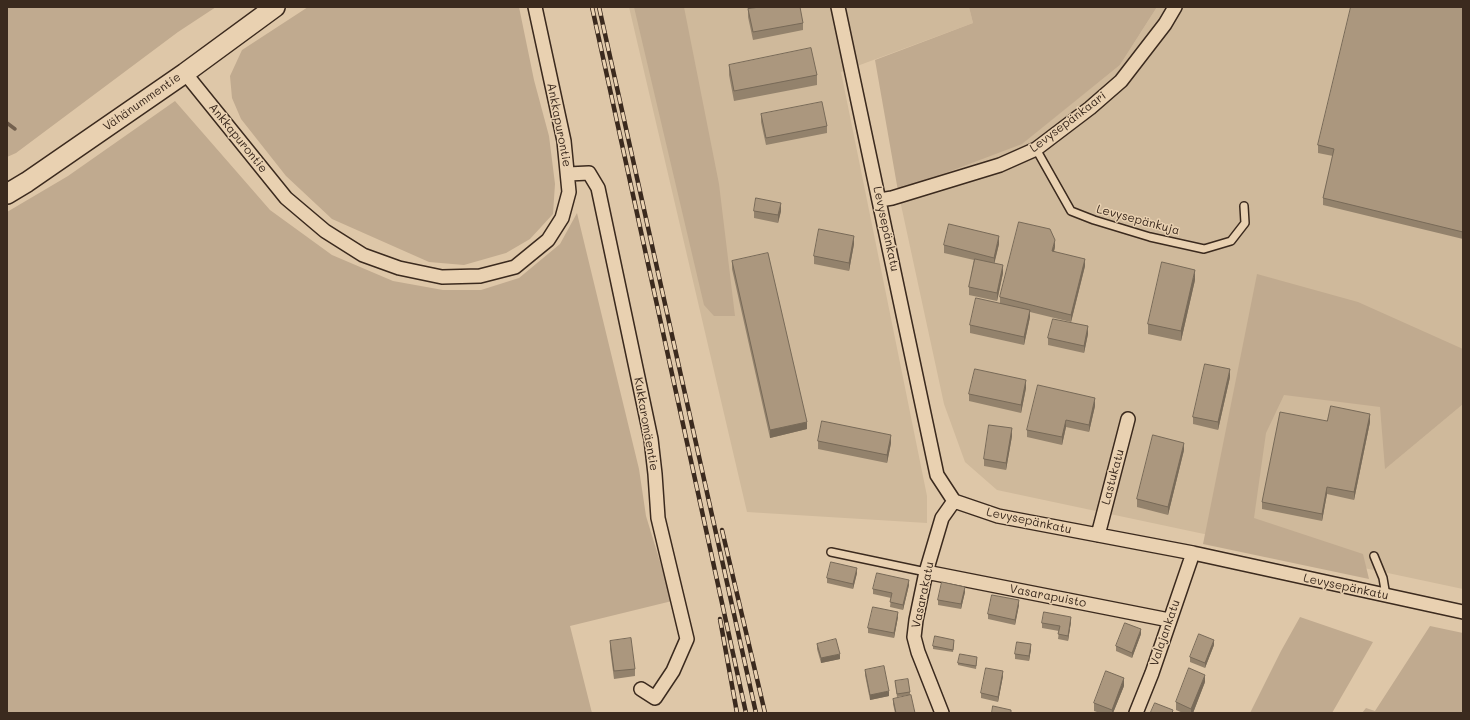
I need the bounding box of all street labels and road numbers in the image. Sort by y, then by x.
street label: Vähänummentie [100,70,184,134]
street label: Ankkapurontie [544,82,574,168]
street label: Levysepänkaari [1027,89,1109,155]
street label: Ankkapurontie [206,100,270,176]
street label: Levysepänkatu [870,185,902,273]
street label: Levysepänkuja [1095,202,1181,238]
street label: Kukkaromäentie [631,376,661,472]
street label: Lastukatu [1099,448,1127,506]
street label: Levysepänkatu [985,505,1073,537]
street label: Vasarakatu [909,560,937,630]
street label: Levysepänkatu [1302,571,1390,603]
street label: Vasarapuisto [1008,582,1088,610]
street label: Valajankatu [1147,598,1183,668]

